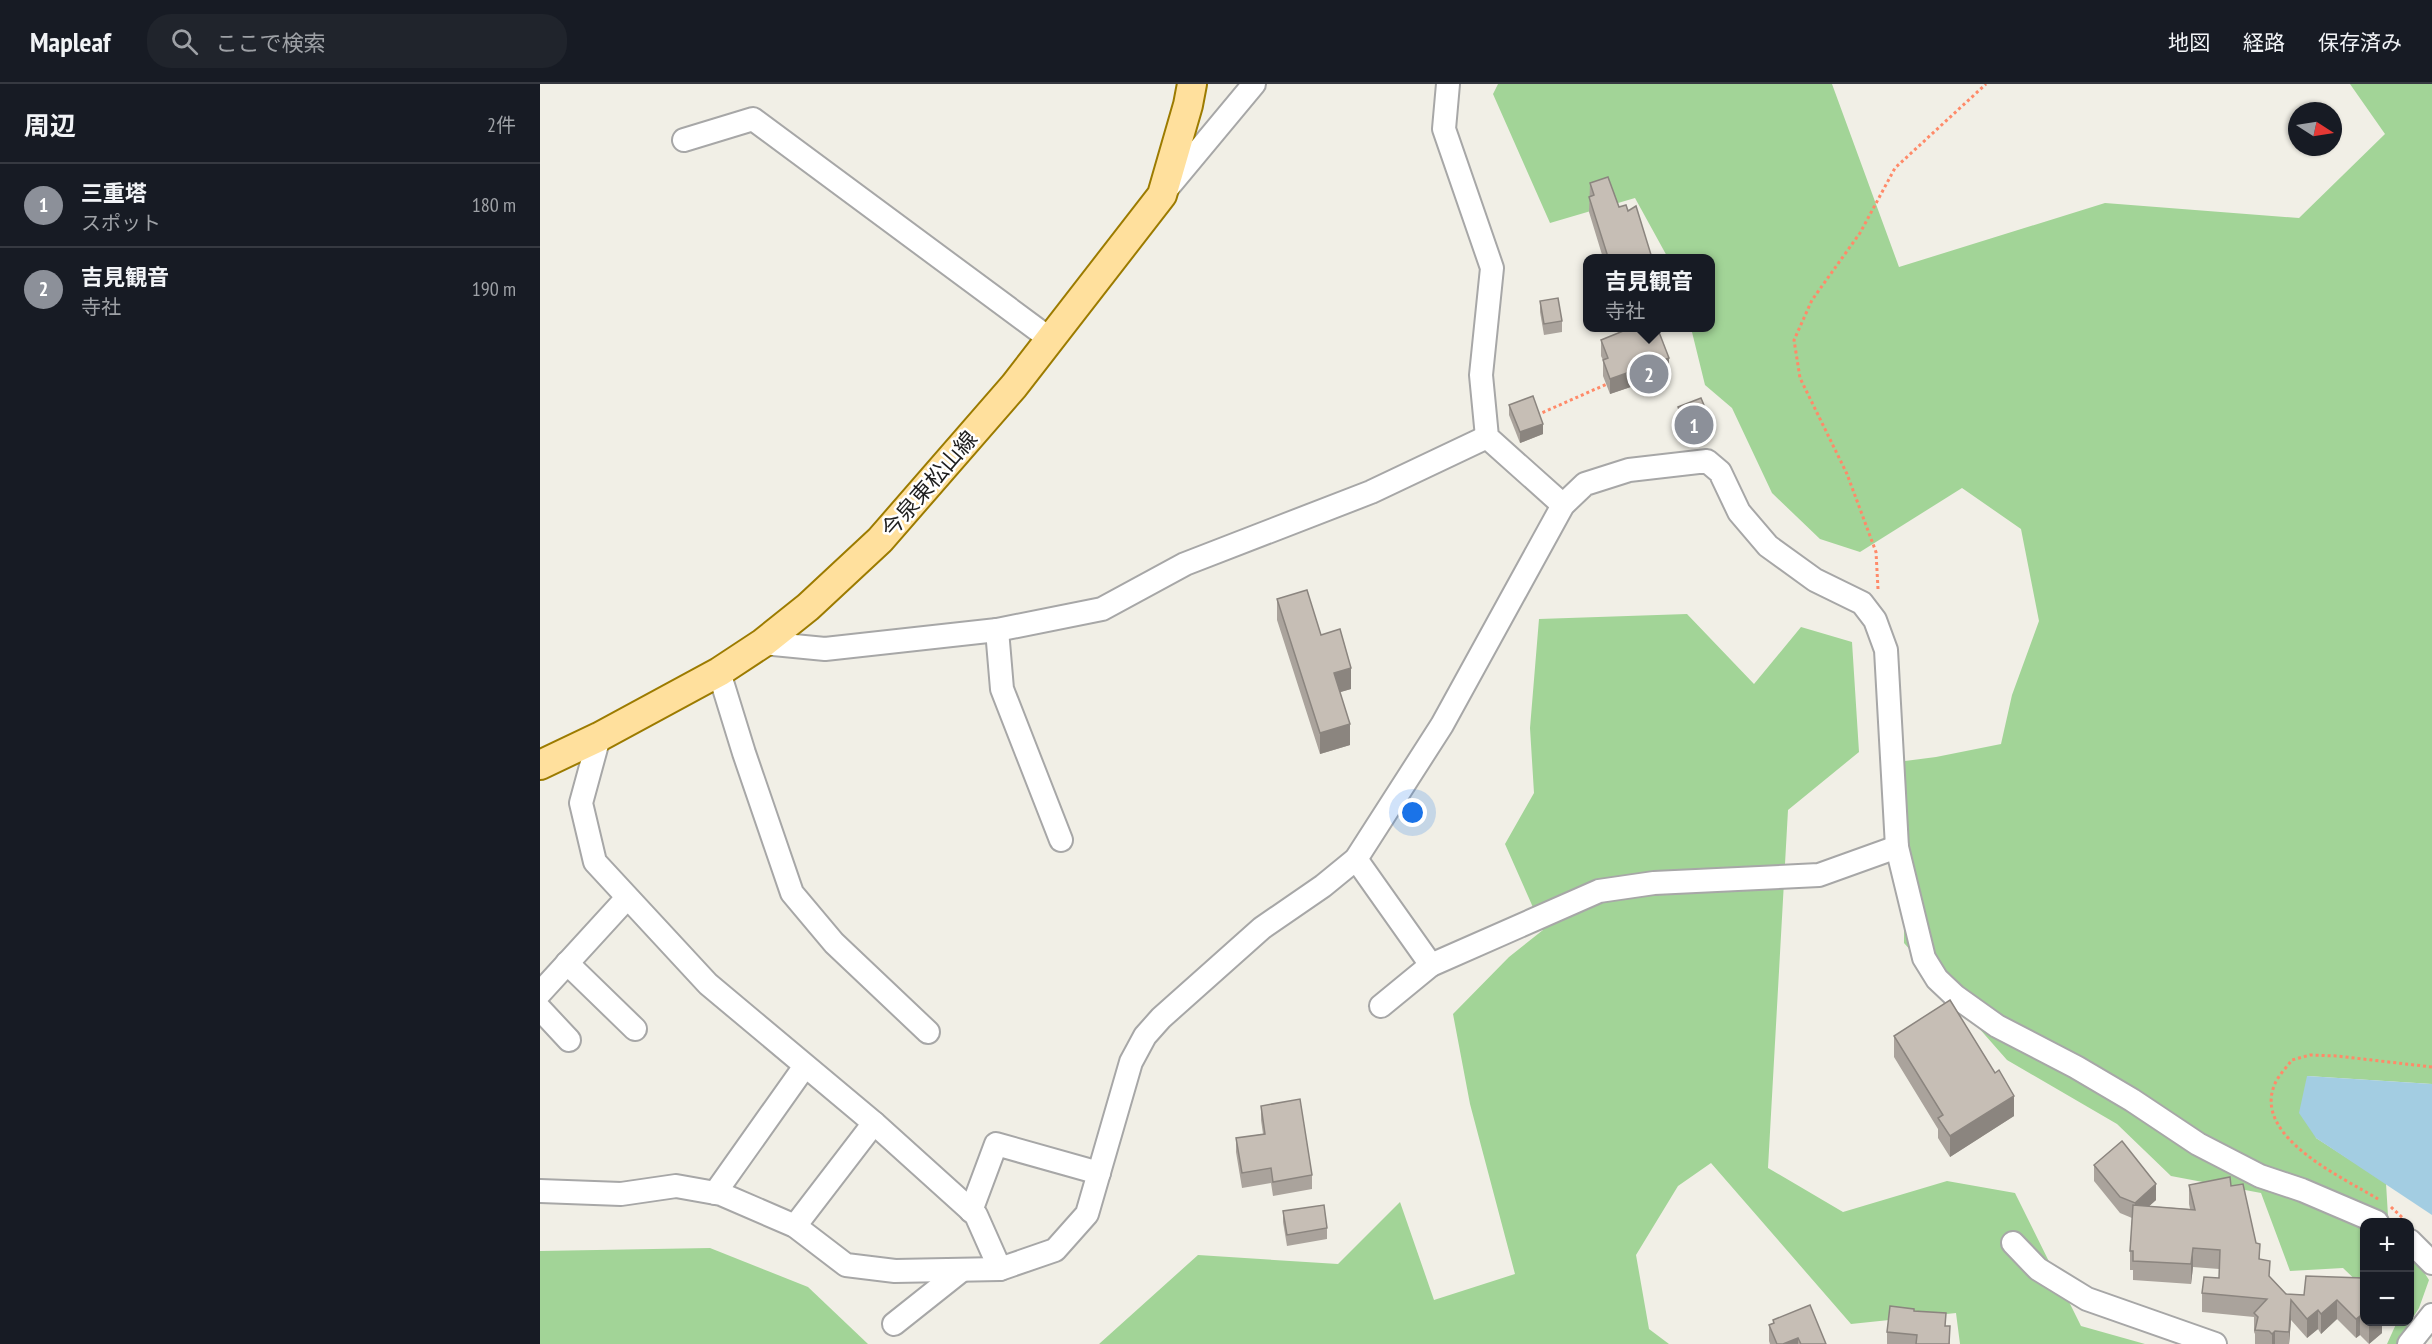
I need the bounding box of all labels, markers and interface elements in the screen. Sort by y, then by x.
search box [147,14,567,68]
text: Mapleaf [30,23,111,60]
icon: search [168,25,201,58]
text: ここで検索 [216,29,326,57]
text: 地図 [2168,29,2210,56]
text: 経路 [2243,29,2285,56]
text: 保存済み [2318,29,2402,56]
north arrow [2288,102,2342,156]
text: 周辺 [24,109,76,142]
text: 2件 [487,112,516,138]
text: 三重塔 [81,179,147,207]
text: 1 [39,192,48,218]
text: 180 m [472,192,516,218]
text: スポット [81,210,161,236]
popup [1583,254,1715,332]
text: 吉見観音 [81,263,169,291]
text: 吉見観音 [1605,267,1693,295]
text: 2 [39,276,48,302]
text: 190 m [472,276,516,302]
text: 寺社 [81,294,121,320]
text: 寺社 [1605,298,1645,324]
pin: 2 [1630,352,1668,396]
pin: 1 [1674,402,1714,448]
street label: 今泉東松山線 [875,425,983,543]
your location [1398,798,1427,827]
map controls [2360,1218,2414,1326]
button: + [2360,1218,2414,1272]
button: − [2360,1272,2414,1326]

